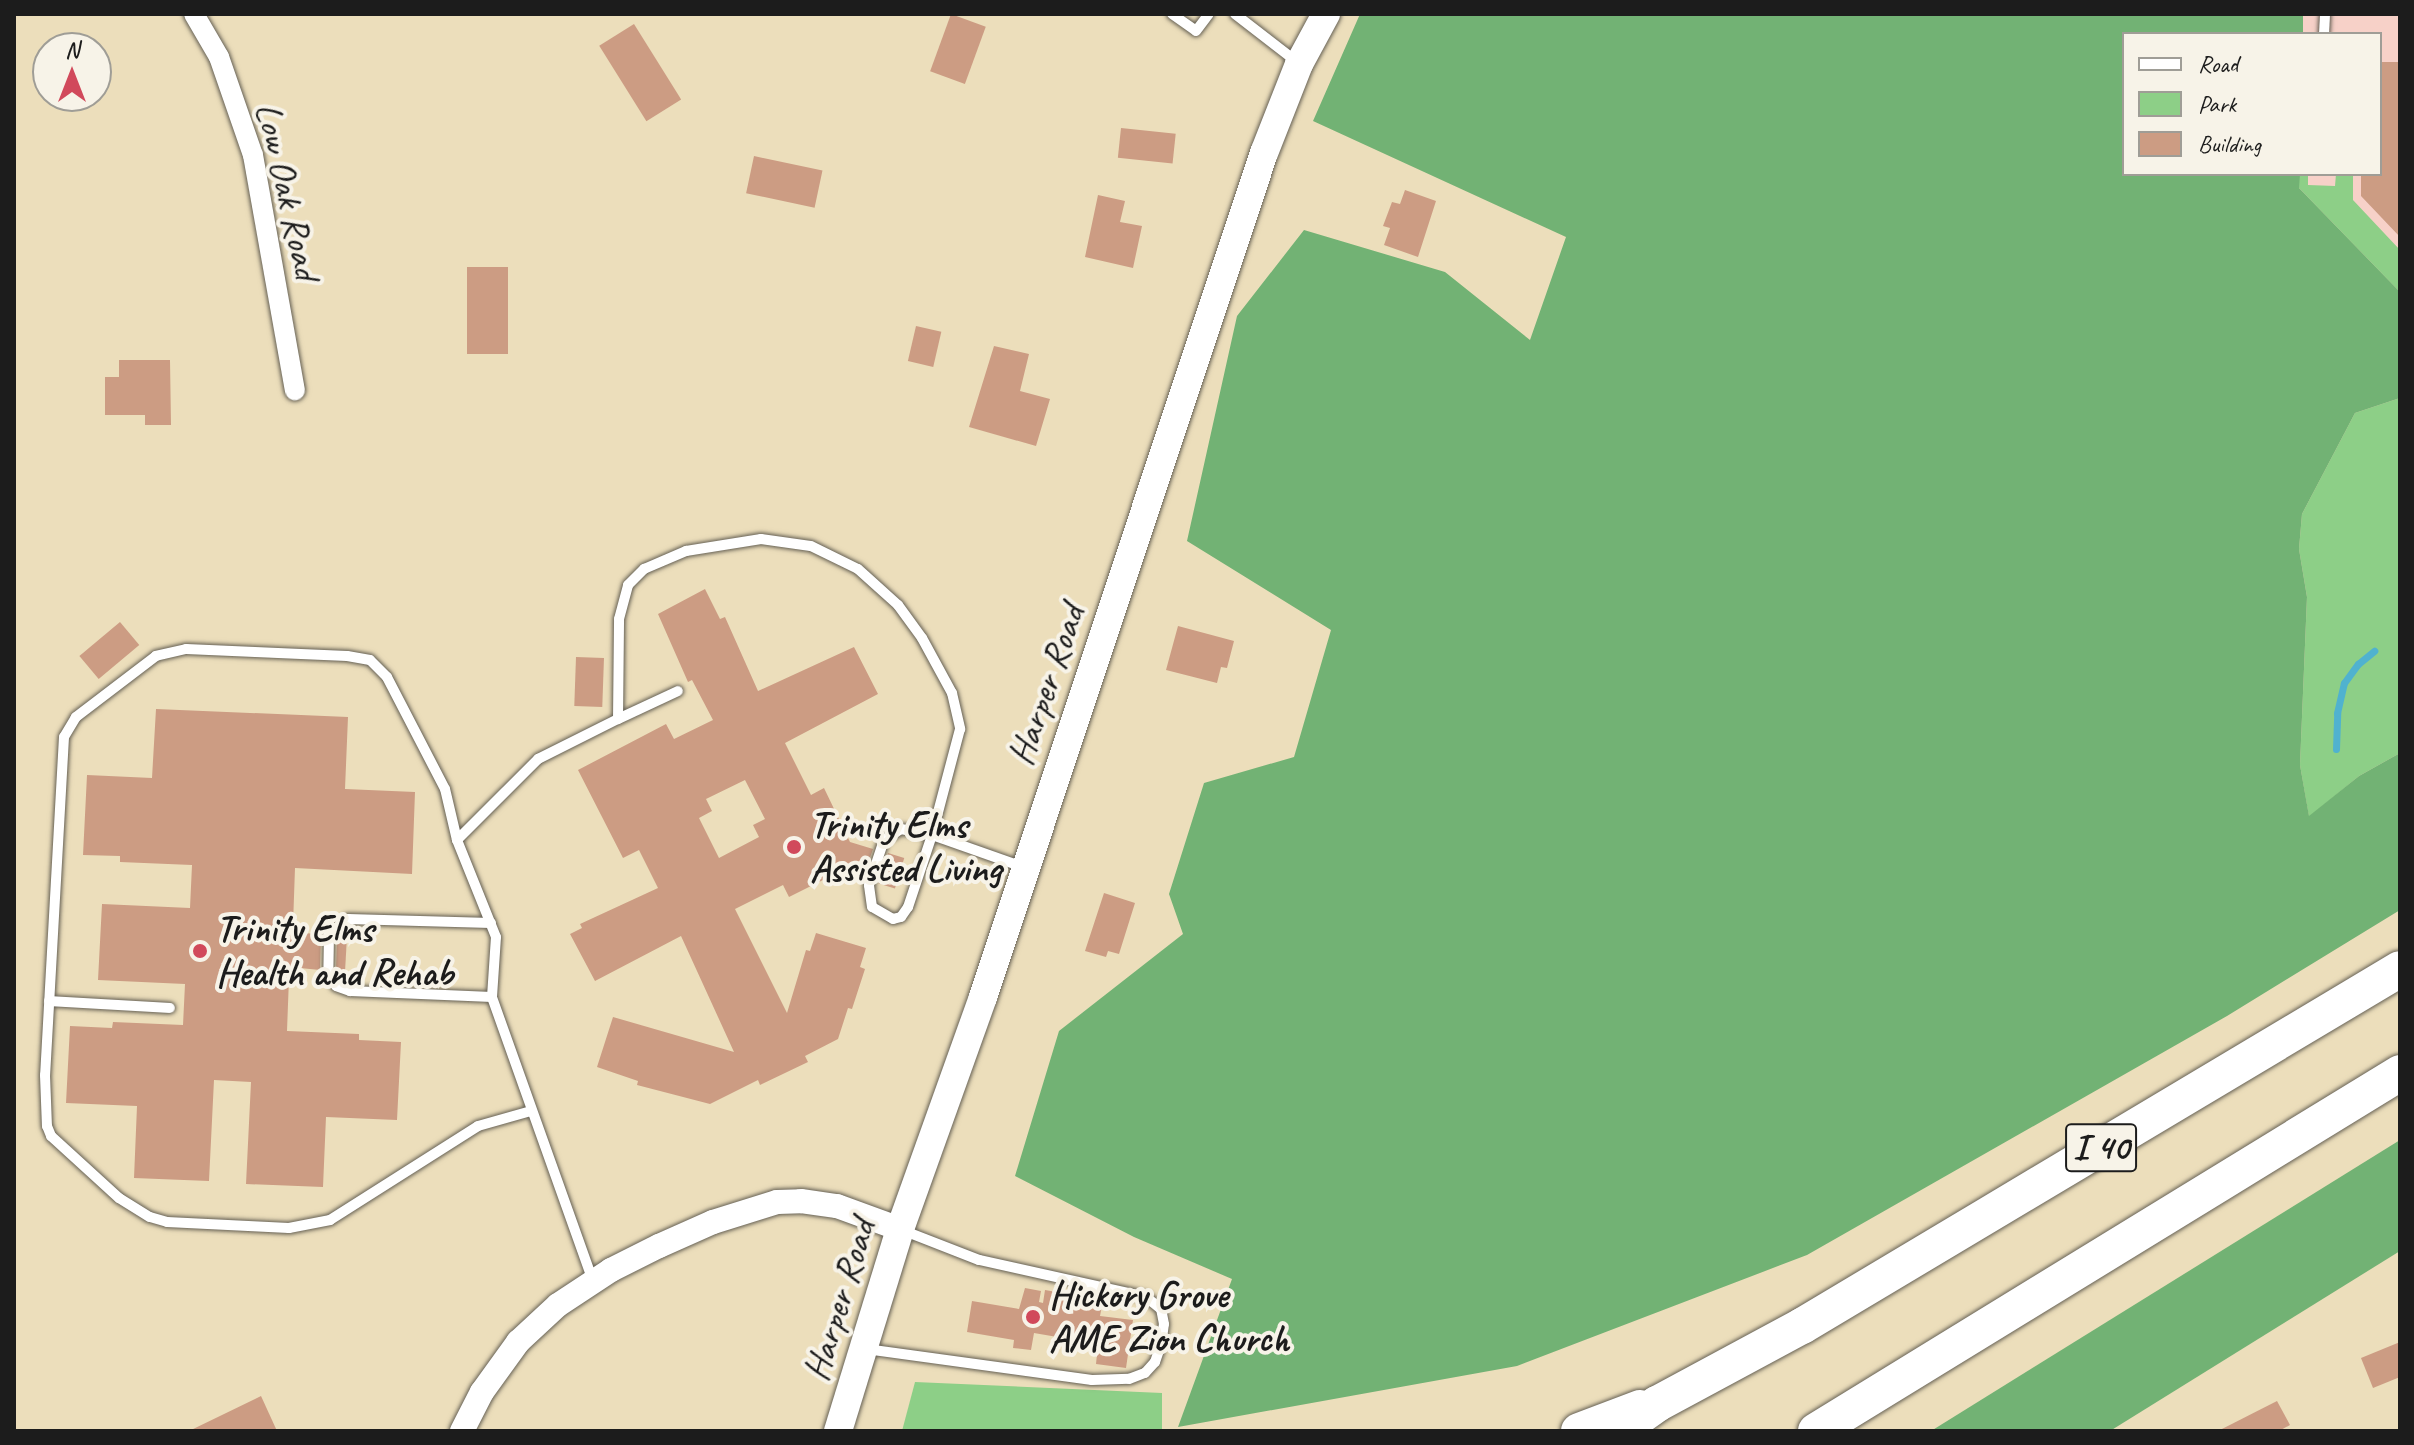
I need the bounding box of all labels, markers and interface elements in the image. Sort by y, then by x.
north arrow [32,32,112,112]
legend [2122,32,2382,176]
text: N [65,36,79,64]
text: Road [2198,49,2238,79]
text: Park [2198,89,2236,119]
street label: Low Oak Road [246,98,330,284]
text: Building [2198,129,2261,159]
street label: Harper Road [998,600,1094,770]
place label: Trinity Elms Assisted Living [810,802,1002,892]
marker: Trinity Elms Assisted Living [785,838,803,856]
place label: Trinity Elms Health and Rehab [216,906,454,996]
marker: Trinity Elms Health and Rehab [191,942,209,960]
road number: I 40 [2065,1116,2137,1180]
street label: Harper Road [793,1214,885,1386]
place label: Hickory Grove AME Zion Church [1049,1272,1290,1362]
marker: Hickory Grove AME Zion Church [1024,1308,1042,1326]

